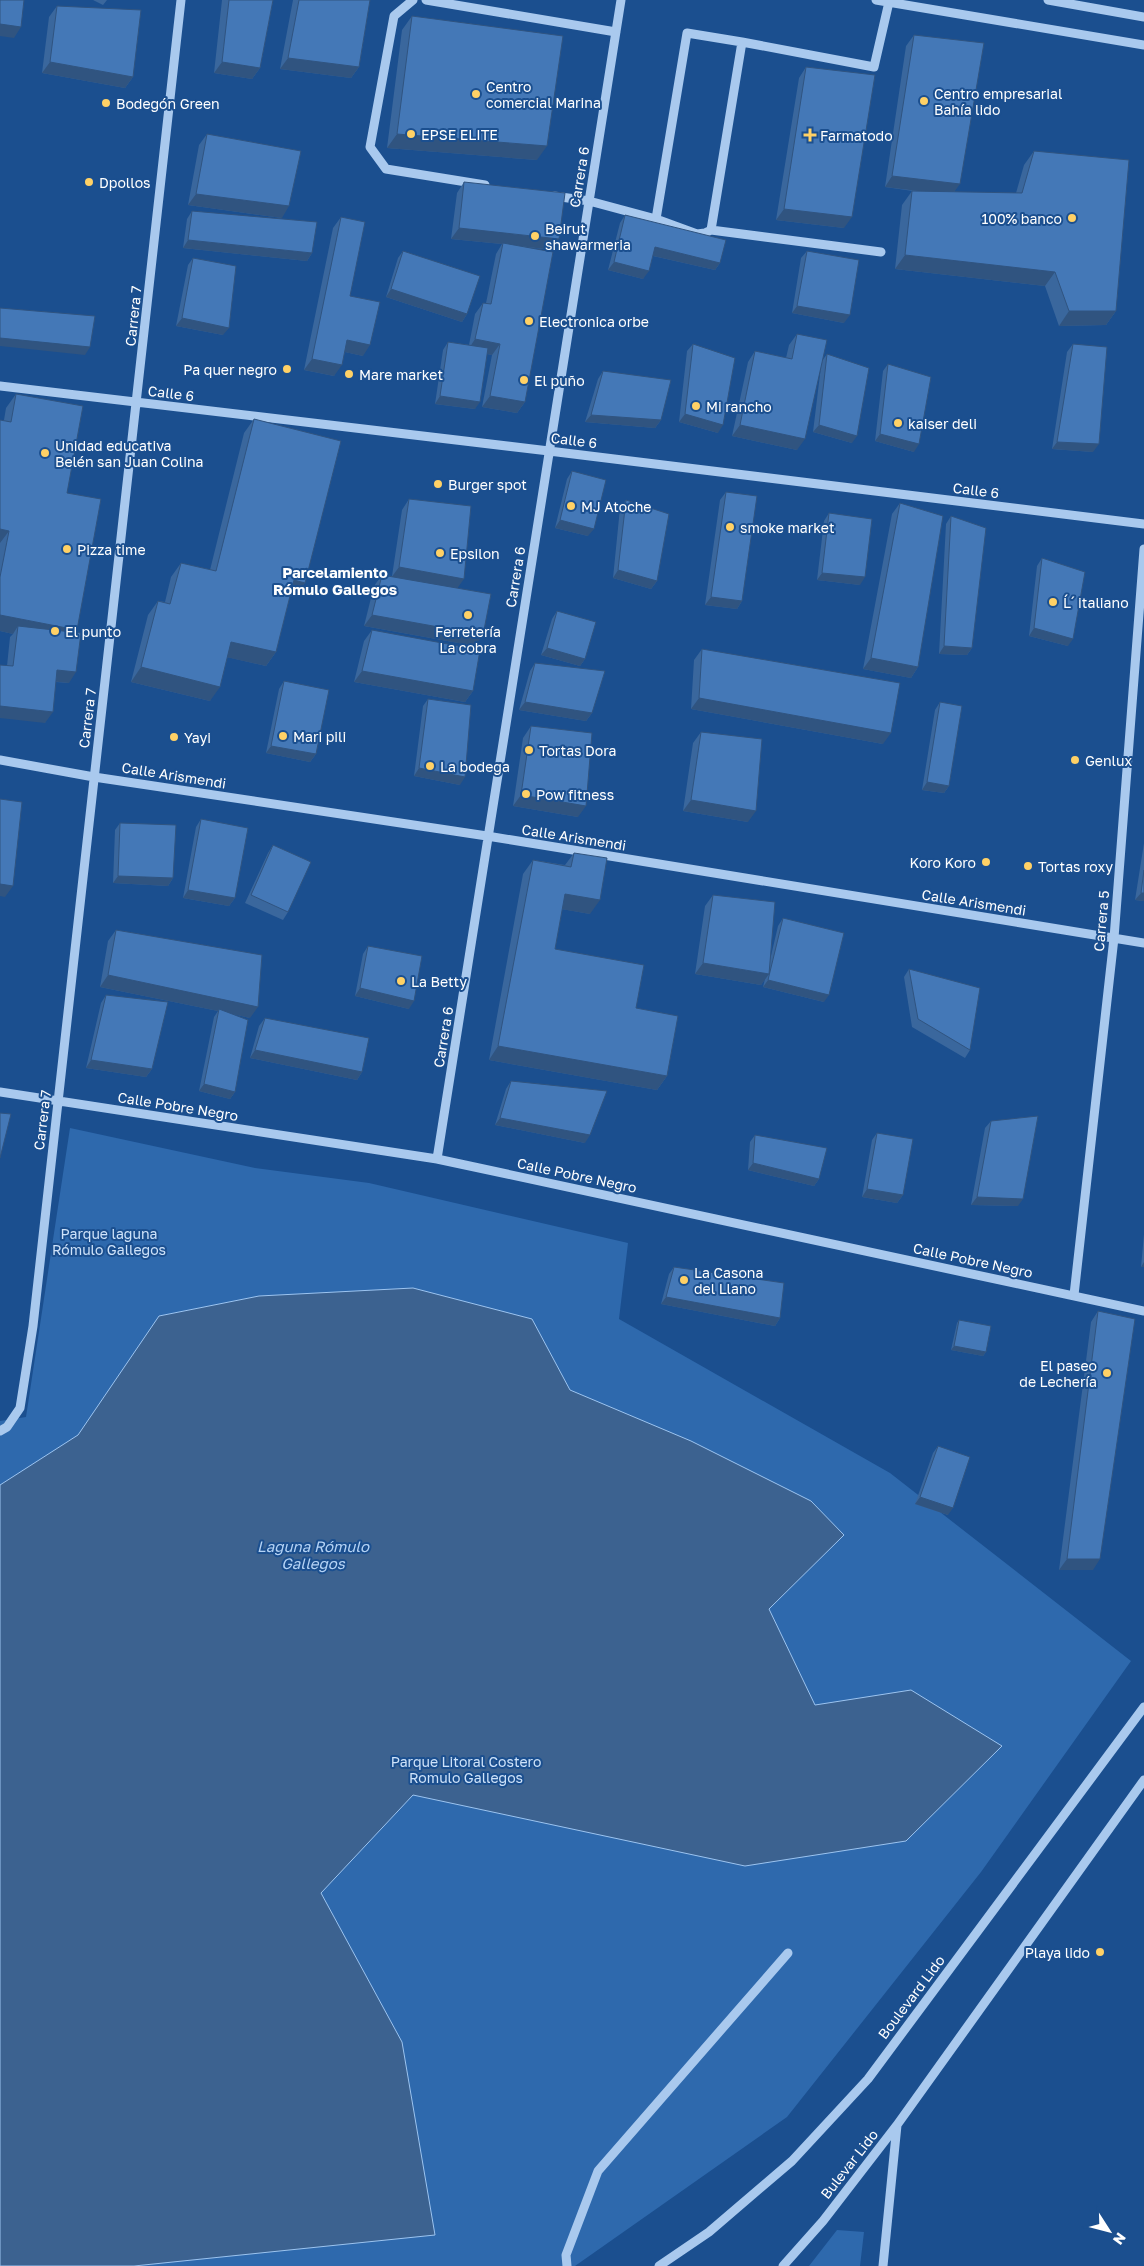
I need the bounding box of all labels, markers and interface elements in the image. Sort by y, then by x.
place label: Centro comercial Marina [486,78,601,111]
place label: Centro empresarial Bahía lido [934,85,1062,118]
marker: Centro comercial Marina [470,88,482,100]
place label: Bodegón Green [116,95,220,112]
marker: Centro empresarial Bahía lido [918,95,930,107]
marker: Bodegón Green [100,97,112,109]
place label: EPSE ELITE [421,126,498,143]
place label: Farmatodo [820,127,893,144]
marker: EPSE ELITE [405,128,417,140]
marker: Farmatodo [804,129,816,141]
street label: Carrera 6 [566,145,592,209]
place label: Dpollos [99,174,150,191]
marker: Dpollos [83,176,95,188]
place label: 100% banco [981,210,1062,227]
marker: 100% banco [1066,212,1078,224]
place label: Beirut shawarmeria [545,220,631,253]
marker: Beirut shawarmeria [529,230,541,242]
street label: Carrera 7 [121,285,145,347]
place label: Electronica orbe [539,313,649,330]
marker: Electronica orbe [523,315,535,327]
place label: Pa quer negro [183,361,277,378]
marker: Pa quer negro [281,363,293,375]
place label: Mare market [359,366,443,383]
marker: Mare market [343,368,355,380]
place label: El puño [534,372,585,389]
marker: El puño [518,374,530,386]
street label: Calle 6 [147,382,195,404]
place label: Mi rancho [706,398,772,415]
marker: Mi rancho [690,400,702,412]
place label: kaiser deli [908,415,977,432]
marker: kaiser deli [892,417,904,429]
street label: Calle 6 [550,429,598,451]
place label: Unidad educativa Belén san Juan Colina [55,437,203,470]
marker: Unidad educativa Belén san Juan Colina [39,447,51,459]
place label: Burger spot [448,476,527,493]
marker: Burger spot [432,478,444,490]
street label: Calle 6 [952,479,1000,501]
place label: MJ Atoche [581,498,652,515]
marker: MJ Atoche [565,500,577,512]
place label: smoke market [740,519,835,536]
marker: smoke market [724,521,736,533]
place label: Pizza time [77,541,146,558]
marker: Pizza time [61,543,73,555]
place label: Epsilon [450,545,500,562]
street label: Carrera 6 [502,545,528,609]
marker: Epsilon [434,547,446,559]
district label: Parcelamiento Rómulo Gallegos [273,563,397,598]
place label: Ĺ´ italiano [1063,594,1129,611]
marker: Ĺ´ italiano [1047,596,1059,608]
marker: Ferretería La cobra [462,609,474,621]
place label: El punto [65,623,121,640]
place label: Ferretería La cobra [435,623,501,656]
marker: El punto [49,625,61,637]
street label: Carrera 7 [75,687,99,749]
place label: Mari pili [293,728,346,745]
place label: Yayi [184,729,211,746]
marker: Mari pili [277,730,289,742]
marker: Yayi [168,731,180,743]
place label: Tortas Dora [539,742,616,759]
marker: Tortas Dora [523,744,535,756]
place label: Genlux [1085,752,1133,769]
marker: Genlux [1069,754,1081,766]
street label: Calle Arismendi [121,758,227,792]
place label: La bodega [440,758,510,775]
marker: La bodega [424,760,436,772]
place label: Pow fitness [536,786,614,803]
marker: Pow fitness [520,788,532,800]
street label: Calle Arismendi [521,820,627,854]
place label: Koro Koro [910,854,976,871]
marker: Koro Koro [980,856,992,868]
place label: Tortas roxy [1038,858,1113,875]
marker: Tortas roxy [1022,860,1034,872]
street label: Calle Arismendi [921,885,1027,919]
street label: Carrera 5 [1090,890,1112,952]
place label: La Betty [411,973,467,990]
marker: La Betty [395,975,407,987]
street label: Carrera 6 [430,1005,456,1069]
street label: Calle Pobre Negro [116,1088,240,1124]
street label: Carrera 7 [30,1089,54,1151]
street label: Calle Pobre Negro [516,1154,638,1196]
park label: Parque laguna Rómulo Gallegos [52,1225,166,1258]
street label: Calle Pobre Negro [912,1239,1034,1281]
place label: La Casona del Llano [694,1264,763,1297]
marker: La Casona del Llano [678,1274,690,1286]
place label: El paseo de Lechería [1019,1357,1097,1390]
marker: El paseo de Lechería [1101,1367,1113,1379]
water label: Laguna Rómulo Gallegos [257,1537,370,1573]
park label: Parque Litoral Costero Romulo Gallegos [391,1753,541,1786]
place label: Playa lido [1025,1944,1090,1961]
marker: Playa lido [1094,1946,1106,1958]
street label: Boulevard Lido [874,1952,948,2042]
street label: Bulevar Lido [817,2126,881,2202]
north arrow [1084,2206,1134,2256]
text: N [1110,2230,1130,2248]

